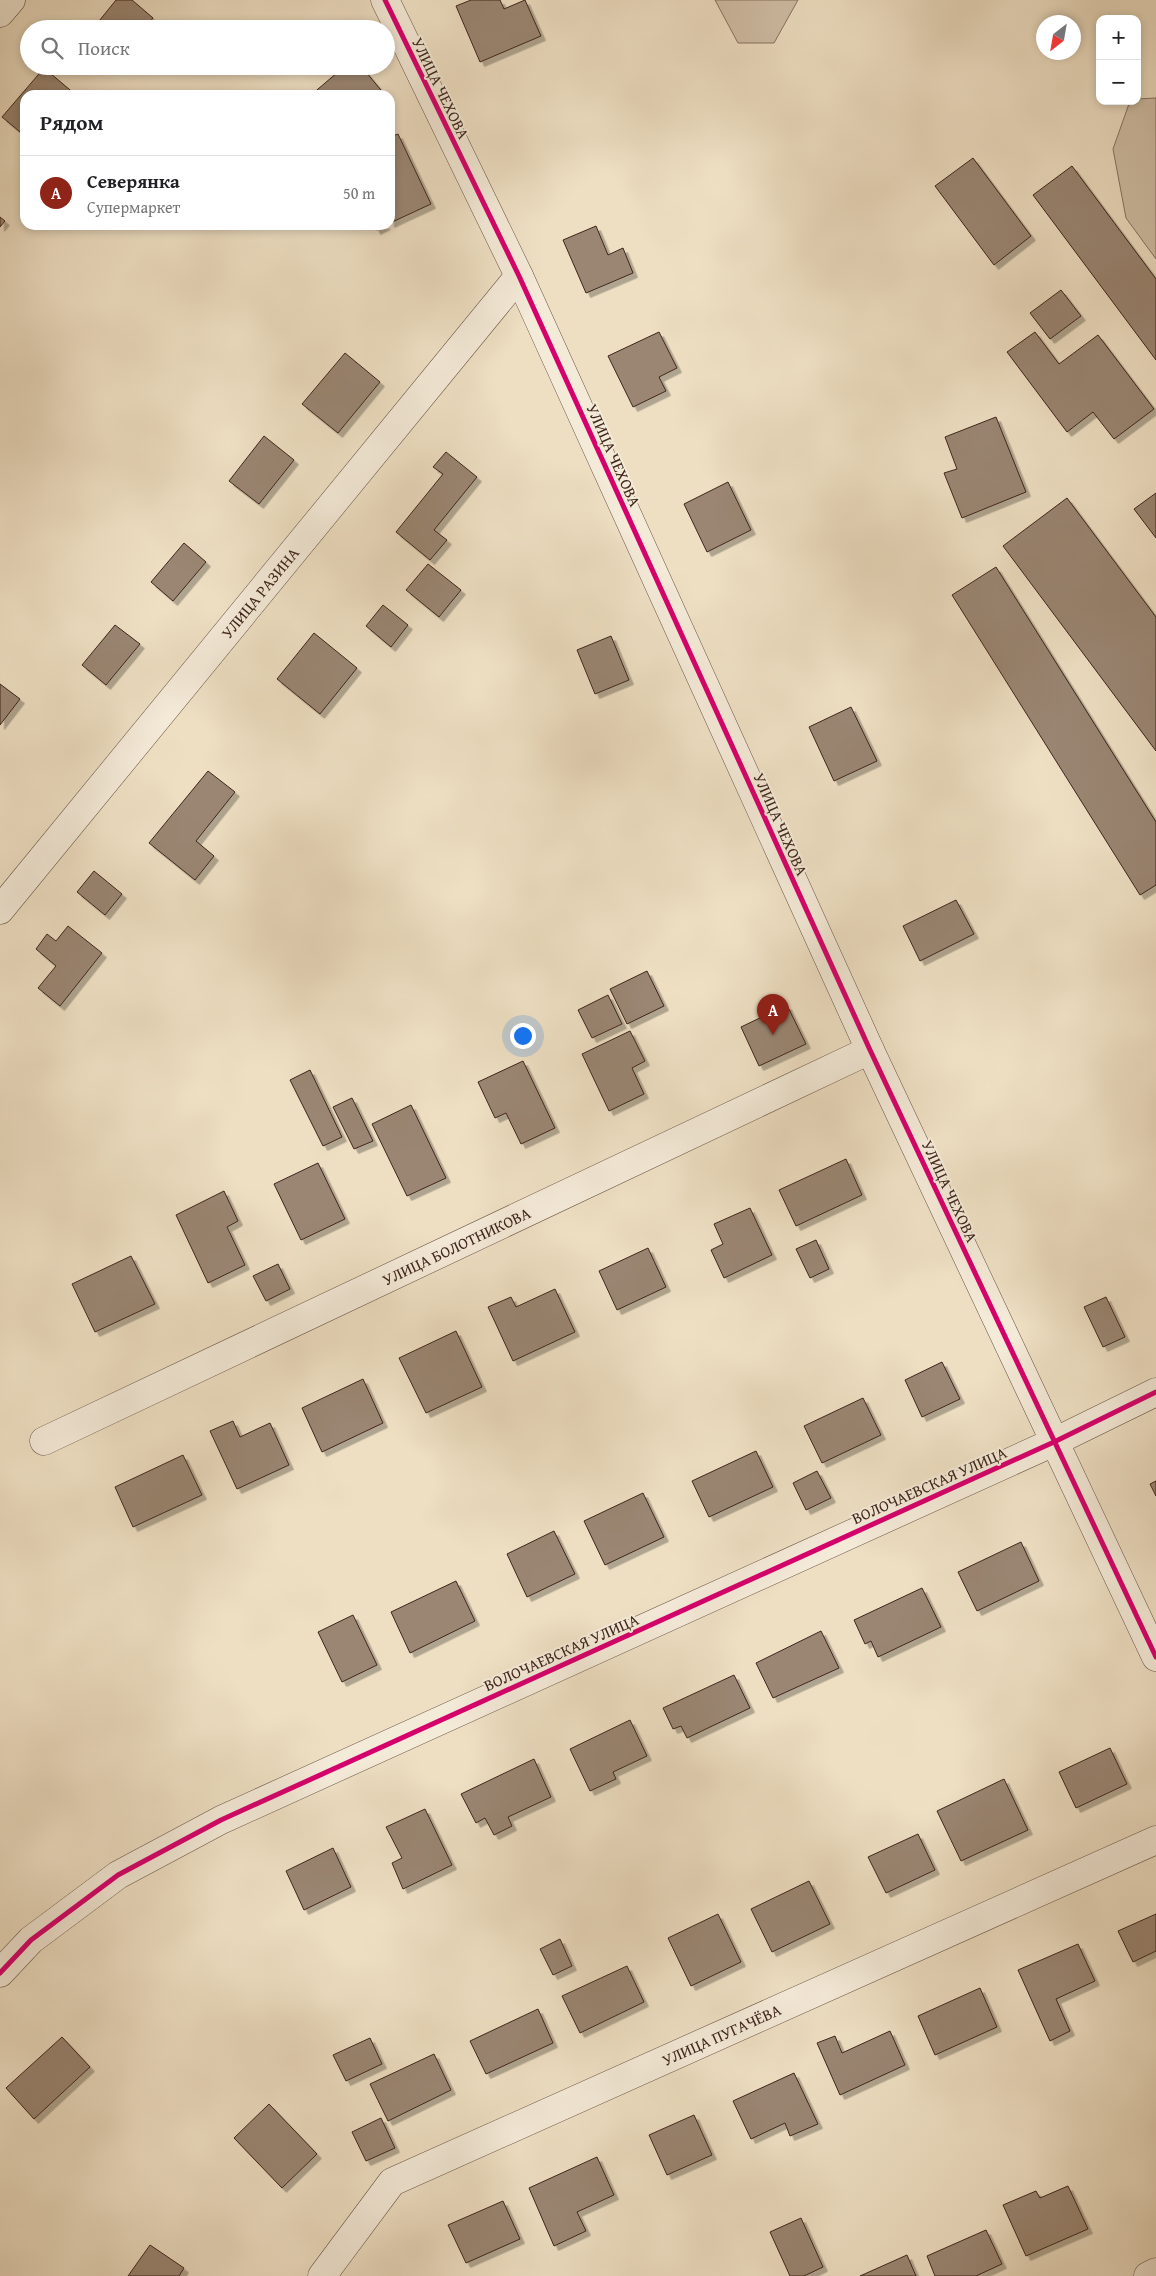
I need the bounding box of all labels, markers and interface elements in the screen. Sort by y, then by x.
north arrow [1036,15,1081,60]
map controls [1096,15,1141,105]
button: + [1096,15,1141,60]
search box [20,20,395,75]
street label: УЛИЦА ЧЕХОВА [406,33,476,143]
icon: search [38,34,66,62]
text: Поиск [78,34,130,62]
button: − [1096,60,1141,105]
text: Рядом [40,107,103,138]
text: Северянка [87,167,180,195]
text: A [51,181,61,205]
text: 50 m [343,181,375,205]
text: Супермаркет [87,195,180,219]
street label: УЛИЦА ЧЕХОВА [581,400,648,511]
street label: УЛИЦА РАЗИНА [215,542,305,644]
street label: УЛИЦА ЧЕХОВА [748,769,815,880]
pin: A [757,994,789,1035]
your location [510,1023,536,1049]
street label: УЛИЦА ЧЕХОВА [916,1136,984,1246]
street label: УЛИЦА БОЛОТНИКОВА [378,1200,535,1291]
street label: ВОЛОЧАЕВСКАЯ УЛИЦА [848,1440,1010,1530]
street label: ВОЛОЧАЕВСКАЯ УЛИЦА [480,1607,642,1697]
street label: УЛИЦА ПУГАЧЁВА [658,1997,785,2072]

